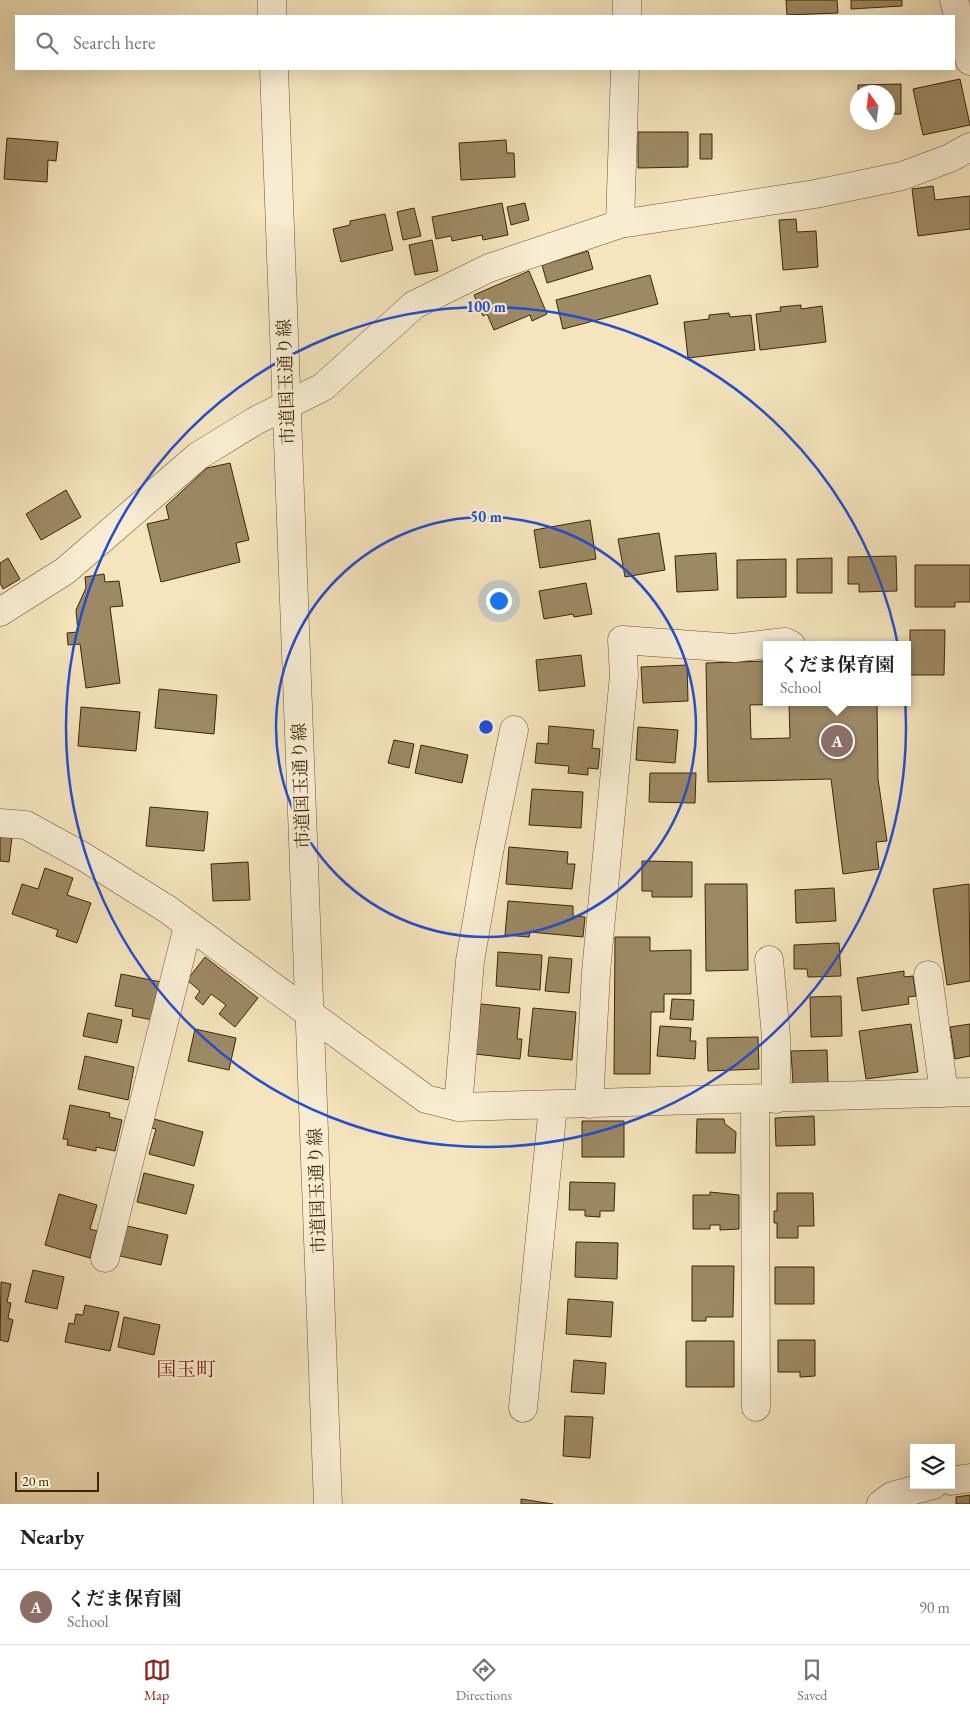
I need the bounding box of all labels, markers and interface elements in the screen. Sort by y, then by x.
search box [15,15,955,70]
icon: search [33,29,61,57]
text: Search here [73,30,155,55]
north arrow [850,85,895,130]
text: 100 m [466,297,506,316]
street label: 市道国玉通り線 [272,319,299,445]
text: 50 m [470,507,502,526]
your location [486,588,512,614]
popup [763,641,911,706]
text: くだま保育園 [780,652,894,677]
text: School [780,677,822,698]
centre of rings [477,718,495,736]
pin: A [821,722,853,760]
street label: 市道国玉通り線 [287,723,314,849]
street label: 市道国玉通り線 [303,1128,330,1254]
district label: 国玉町 [156,1356,216,1382]
map controls [910,1444,955,1489]
button: layers [910,1444,955,1489]
scale bar [15,1469,99,1492]
text: 20 m [22,1472,49,1490]
text: Nearby [20,1523,84,1550]
text: くだま保育園 [67,1586,181,1611]
text: A [30,1597,42,1618]
text: 90 m [919,1597,950,1618]
text: School [67,1611,109,1632]
tab: Map [143,1656,171,1704]
tab: Directions [456,1656,512,1704]
tab: Saved [797,1656,827,1704]

